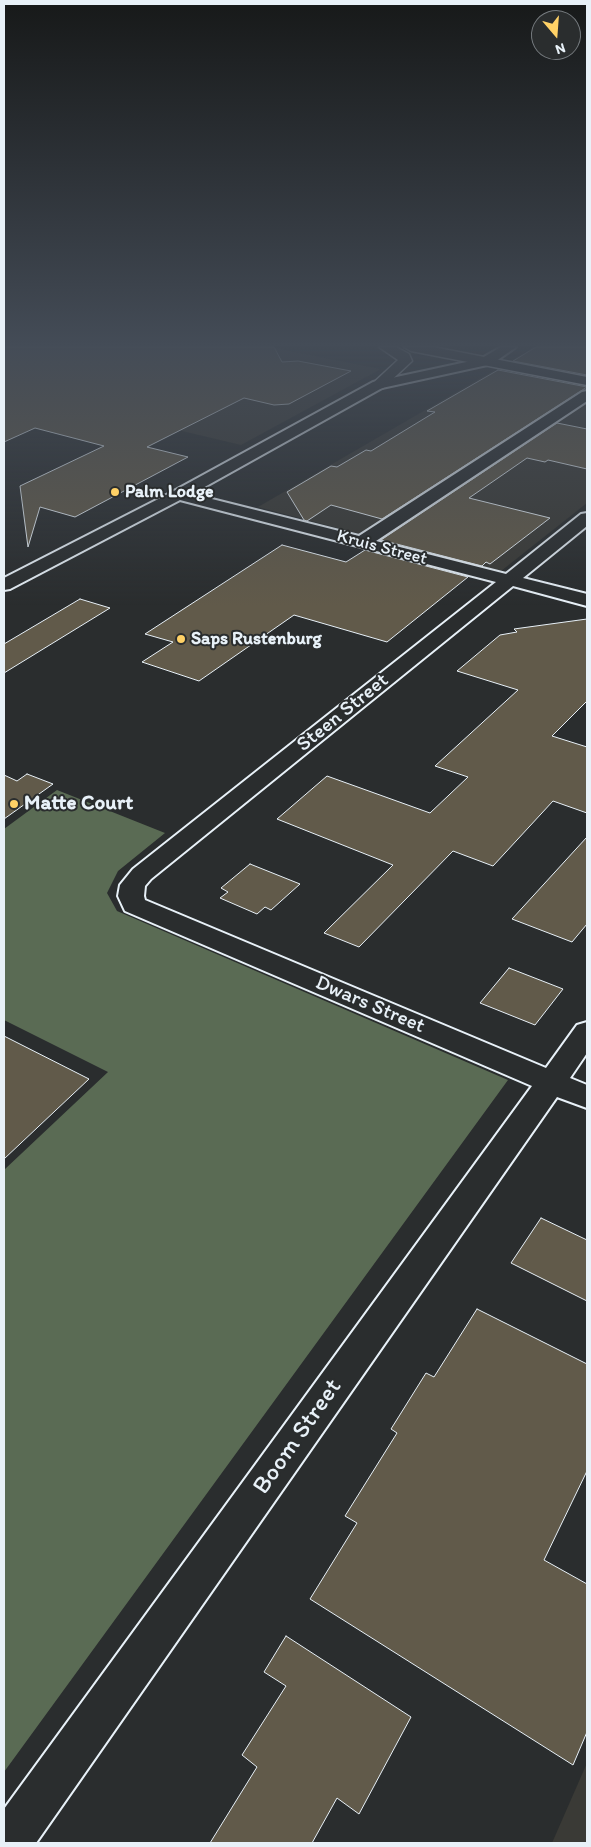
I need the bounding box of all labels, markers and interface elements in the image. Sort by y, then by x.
north arrow [531,10,581,60]
text: N [553,39,568,58]
place label: Palm Lodge [125,481,214,503]
marker: Palm Lodge [109,486,121,498]
street label: Kruis Street [334,526,430,570]
place label: Saps Rustenburg [191,628,322,650]
marker: Saps Rustenburg [175,633,187,645]
street label: Steen Street [292,668,394,758]
place label: Matte Court [24,791,133,817]
marker: Matte Court [8,798,20,810]
street label: Dwars Street [311,971,429,1039]
street label: Boom Street [247,1373,349,1501]

